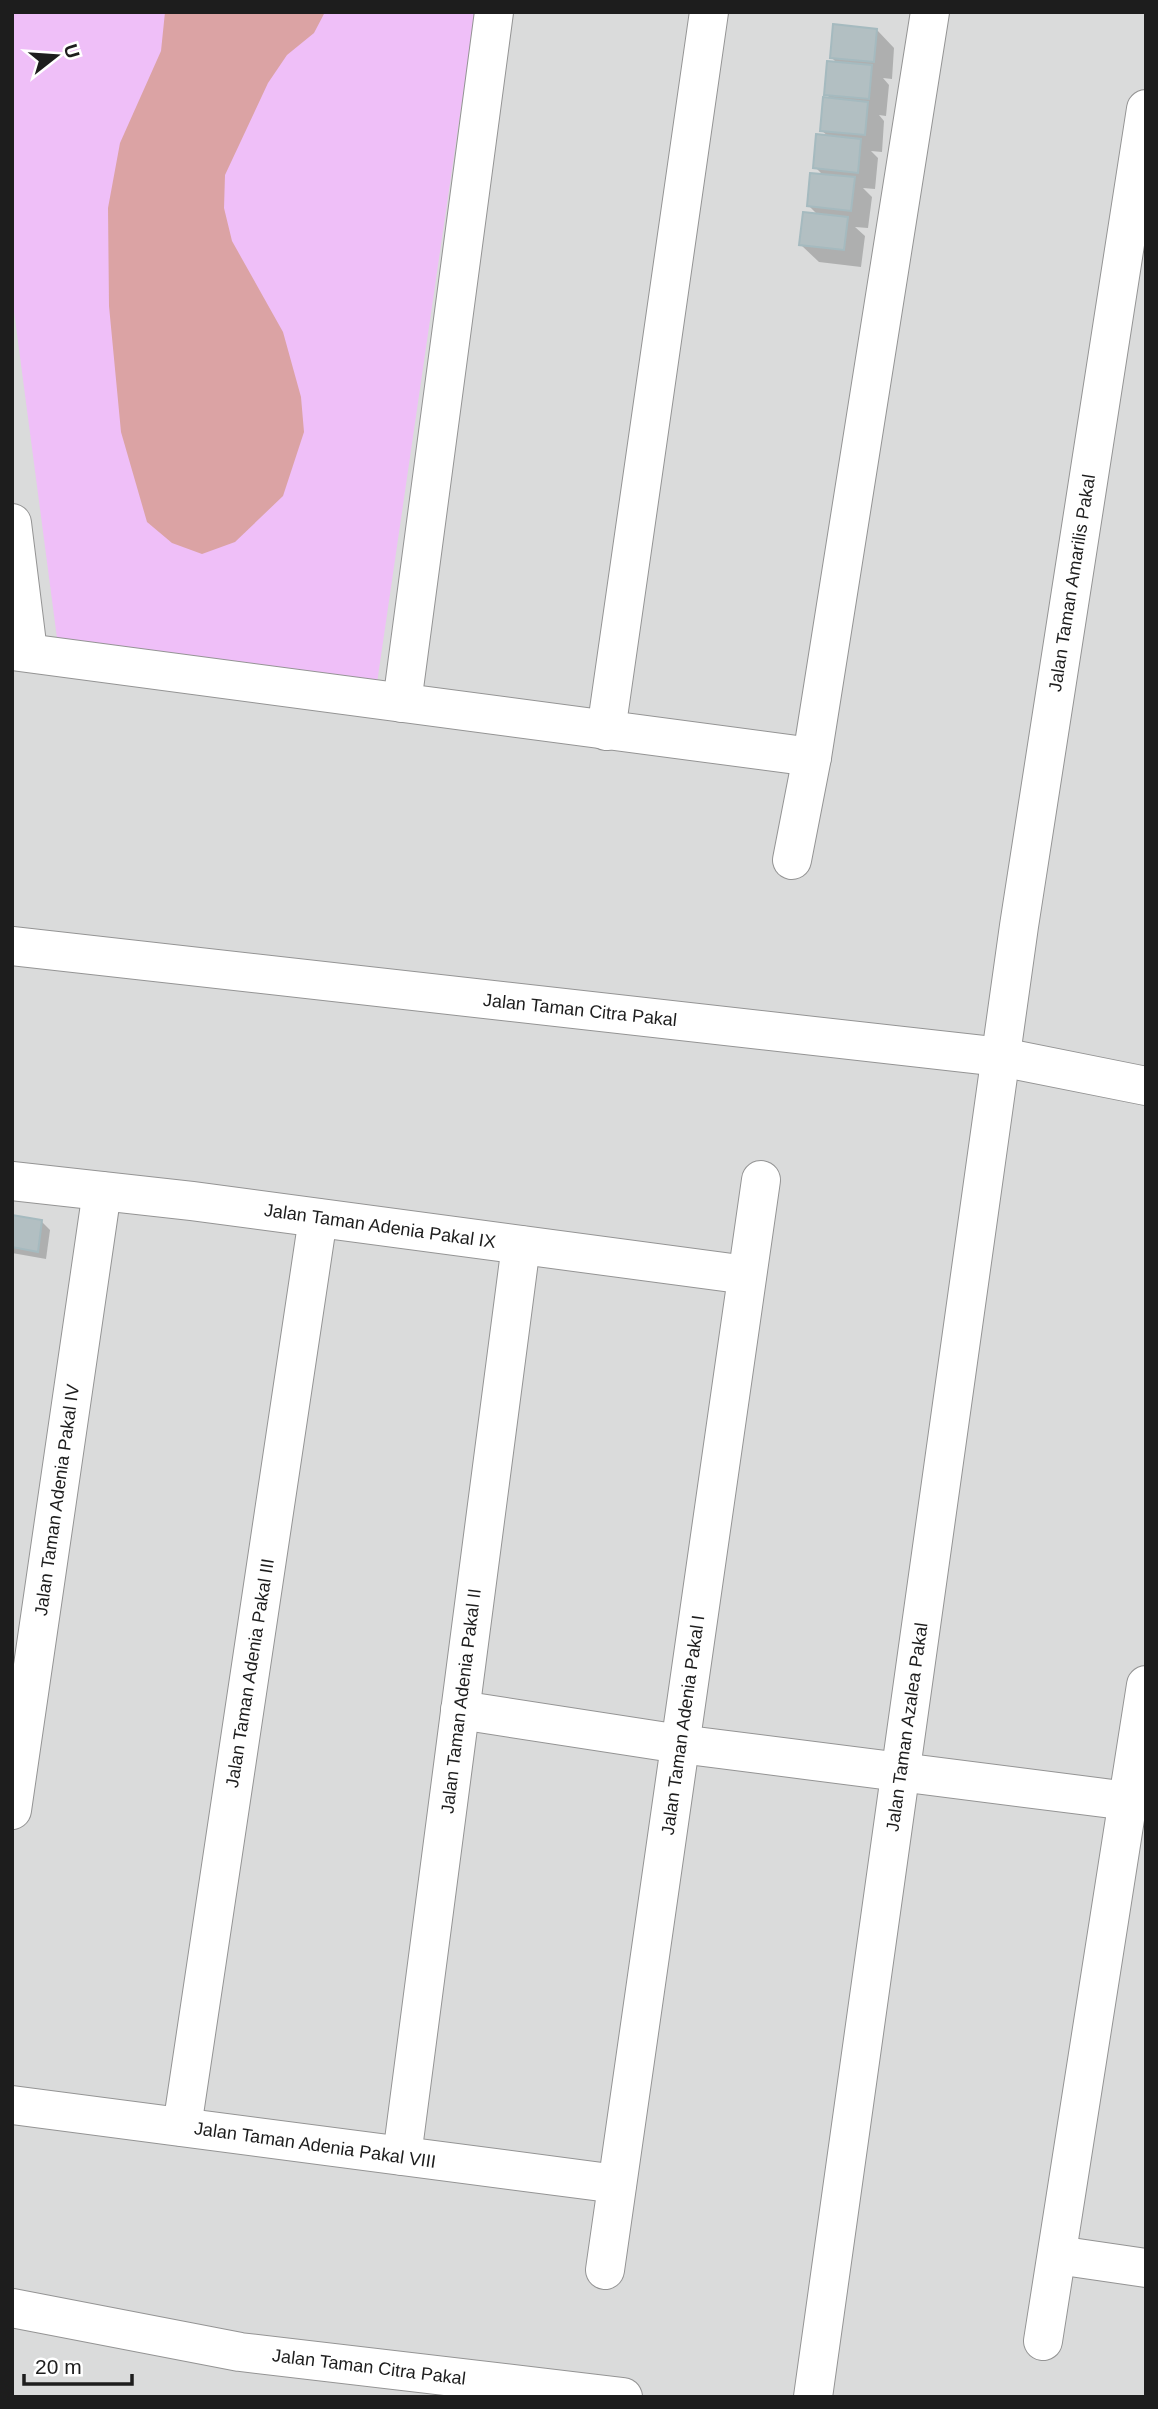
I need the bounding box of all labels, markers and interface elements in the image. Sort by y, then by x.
north arrow [21,21,91,91]
text: U [60,42,84,61]
street label: Jalan Taman Amarilis Pakal [1045,473,1099,693]
street label: Jalan Taman Citra Pakal [482,990,678,1030]
street label: Jalan Taman Adenia Pakal IX [263,1200,497,1252]
street label: Jalan Taman Adenia Pakal IV [31,1383,83,1617]
street label: Jalan Taman Adenia Pakal III [222,1557,278,1789]
street label: Jalan Taman Adenia Pakal II [437,1587,485,1815]
street label: Jalan Taman Adenia Pakal I [658,1614,708,1836]
street label: Jalan Taman Azalea Pakal [882,1621,932,1833]
street label: Jalan Taman Adenia Pakal VIII [193,2118,437,2172]
scale bar [24,2342,133,2386]
street label: Jalan Taman Citra Pakal [271,2345,467,2389]
text: 20 m [35,2355,82,2378]

